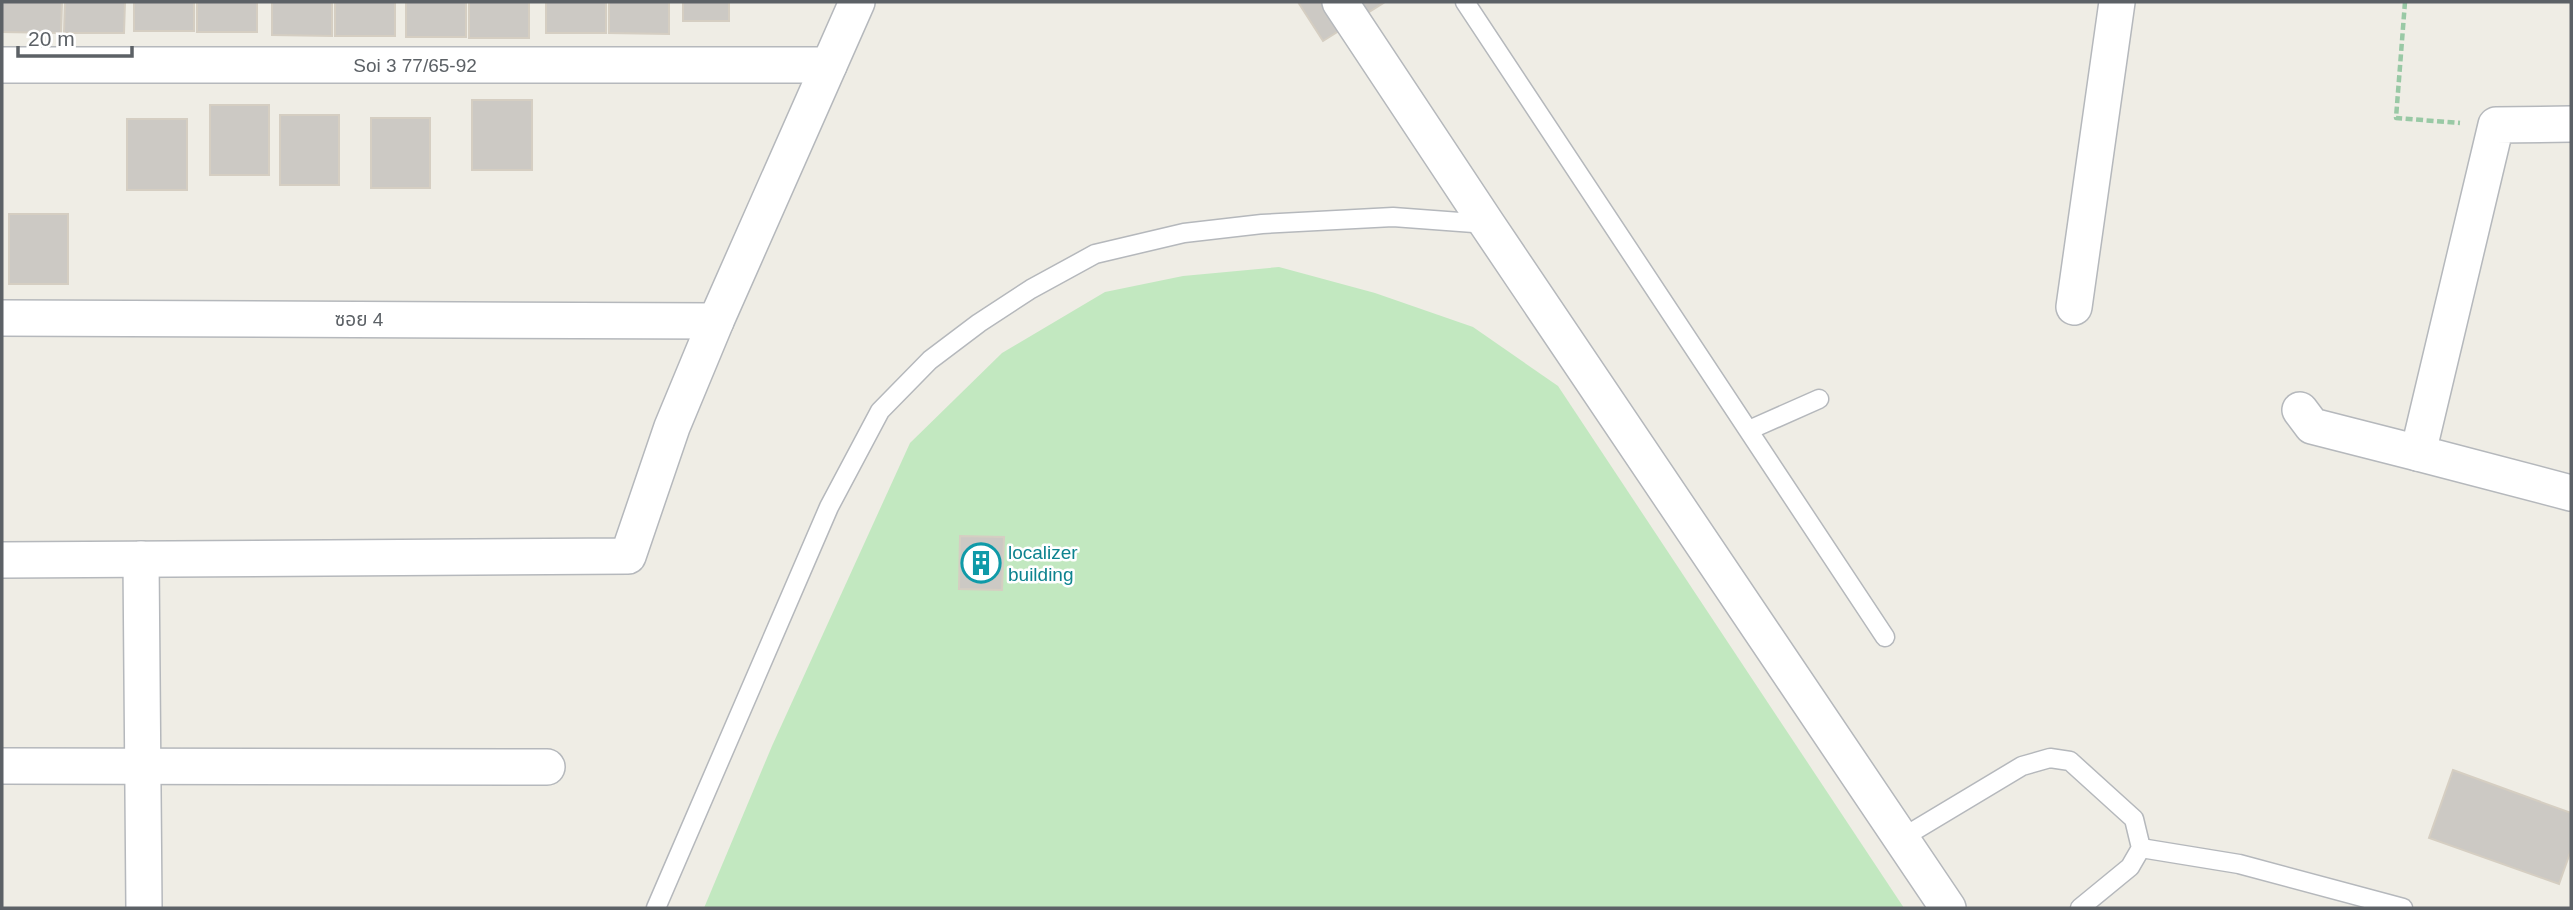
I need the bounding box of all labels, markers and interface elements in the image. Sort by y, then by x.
scale bar [18,14,131,58]
text: 20 m [28,27,75,50]
street label: Soi 3 77/65-92 [353,55,477,76]
street label: ซอย 4 [335,309,384,330]
building icon: localizer building [960,542,1002,584]
place label: localizer building [1008,542,1078,585]

